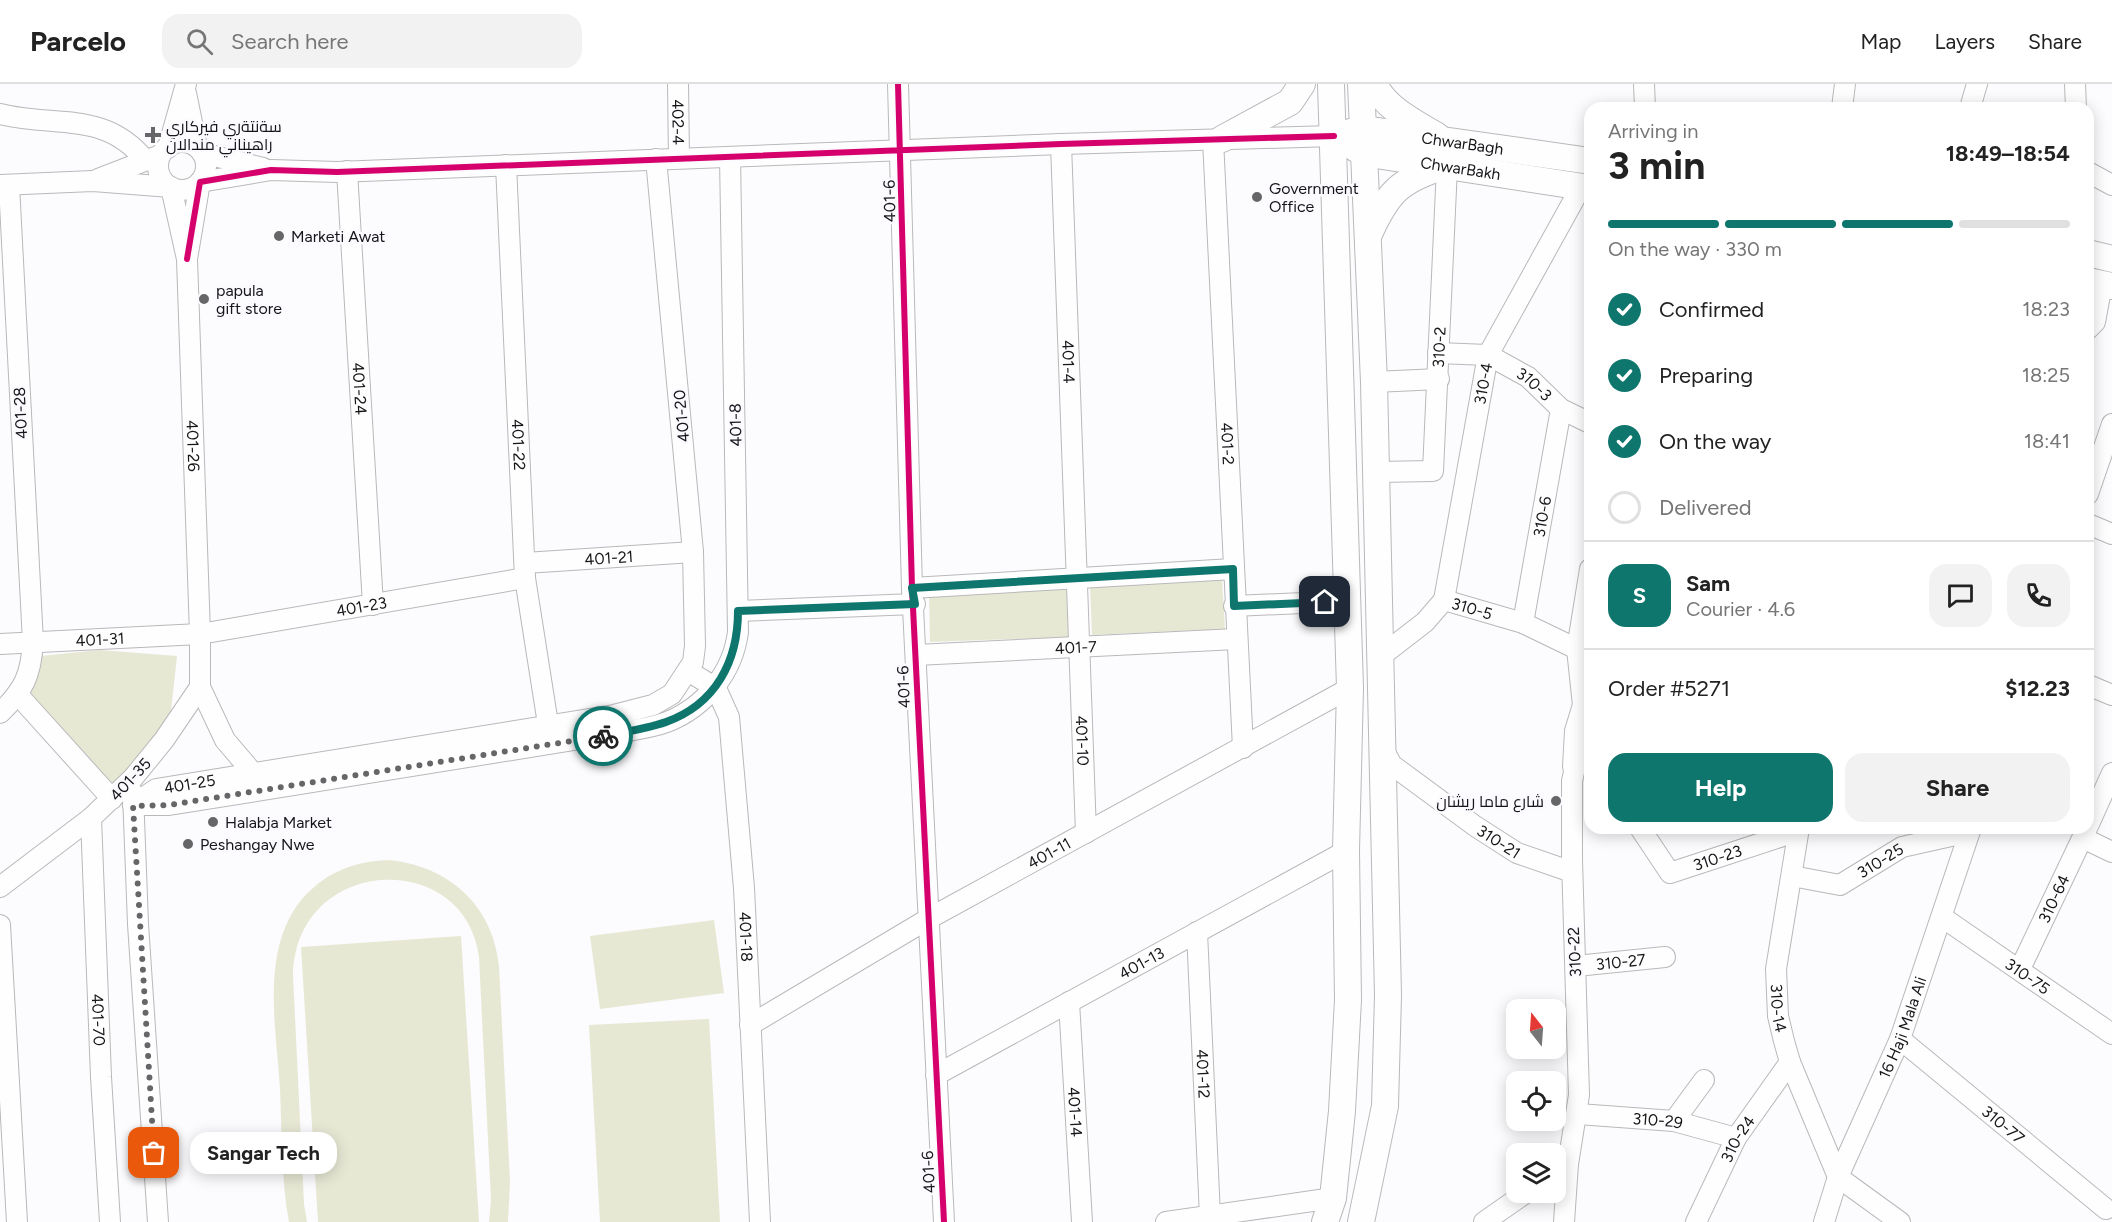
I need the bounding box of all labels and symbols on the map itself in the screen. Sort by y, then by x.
street label: 402-4 [668,99,688,145]
place label: سةنتةري فيركاري راهيناني مندالان [166,117,282,158]
marker: سةنتةري فيركاري راهيناني مندالان [144,126,162,144]
street label: ChwarBagh [1420,128,1505,159]
street label: ChwarBakh [1419,153,1502,184]
place label: Government Office [1269,179,1359,216]
street label: 401-6 [880,180,899,222]
marker: Government Office [1250,190,1264,204]
place label: Marketi Awat [291,227,385,246]
marker: Marketi Awat [272,229,286,243]
place label: papula gift store [216,281,282,318]
marker: papula gift store [197,292,211,306]
street label: 310-2 [1429,326,1450,368]
street label: 401-4 [1058,340,1079,384]
street label: 310-4 [1470,361,1496,406]
street label: 401-24 [348,362,371,415]
street label: 310-3 [1513,364,1556,405]
street label: 401-28 [10,386,31,440]
street label: 401-20 [670,389,693,443]
street label: 401-8 [726,403,745,447]
street label: 401-22 [508,419,529,471]
street label: 401-26 [183,420,203,472]
street label: 401-2 [1217,422,1238,465]
street label: 310-6 [1529,495,1555,539]
street label: 401-21 [584,547,634,569]
pin [1299,576,1350,627]
street label: 401-23 [335,593,388,620]
street label: 310-5 [1449,594,1495,624]
street label: 401-31 [75,629,125,650]
street label: 401-7 [1054,637,1098,658]
street label: 401-6 [893,665,914,709]
courier [573,706,633,766]
street label: 401-10 [1072,715,1093,766]
street label: 401-35 [106,754,155,805]
street label: 401-25 [163,771,217,798]
place label: شارع ماما ريشان [1436,792,1544,813]
marker: شارع ماما ريشان [1549,794,1563,808]
place label: Halabja Market [225,813,332,832]
marker: Halabja Market [206,815,220,829]
street label: 310-21 [1473,821,1524,863]
street label: 401-11 [1024,834,1074,873]
place label: Peshangay Nwe [200,835,315,854]
marker: Peshangay Nwe [181,837,195,851]
street label: 310-25 [1854,840,1907,882]
street label: 310-23 [1691,841,1744,875]
street label: 310-64 [2034,871,2074,926]
street label: 401-18 [735,911,757,962]
street label: 310-22 [1564,926,1585,978]
street label: 401-13 [1116,943,1168,983]
street label: 310-27 [1595,950,1647,974]
street label: 310-75 [2001,954,2053,998]
street label: 16 Haji Mala Ali [1875,974,1930,1081]
street label: 310-14 [1767,983,1791,1034]
street label: 401-70 [88,993,109,1046]
north arrow [1506,999,1566,1059]
street label: 401-12 [1192,1049,1214,1099]
street label: 401-14 [1064,1086,1086,1137]
street label: 310-77 [1978,1102,2028,1148]
street label: 310-29 [1632,1109,1685,1133]
street label: 310-24 [1717,1112,1759,1165]
pin [128,1127,179,1178]
callout: Sangar Tech [190,1132,337,1174]
street label: 401-6 [918,1150,939,1194]

